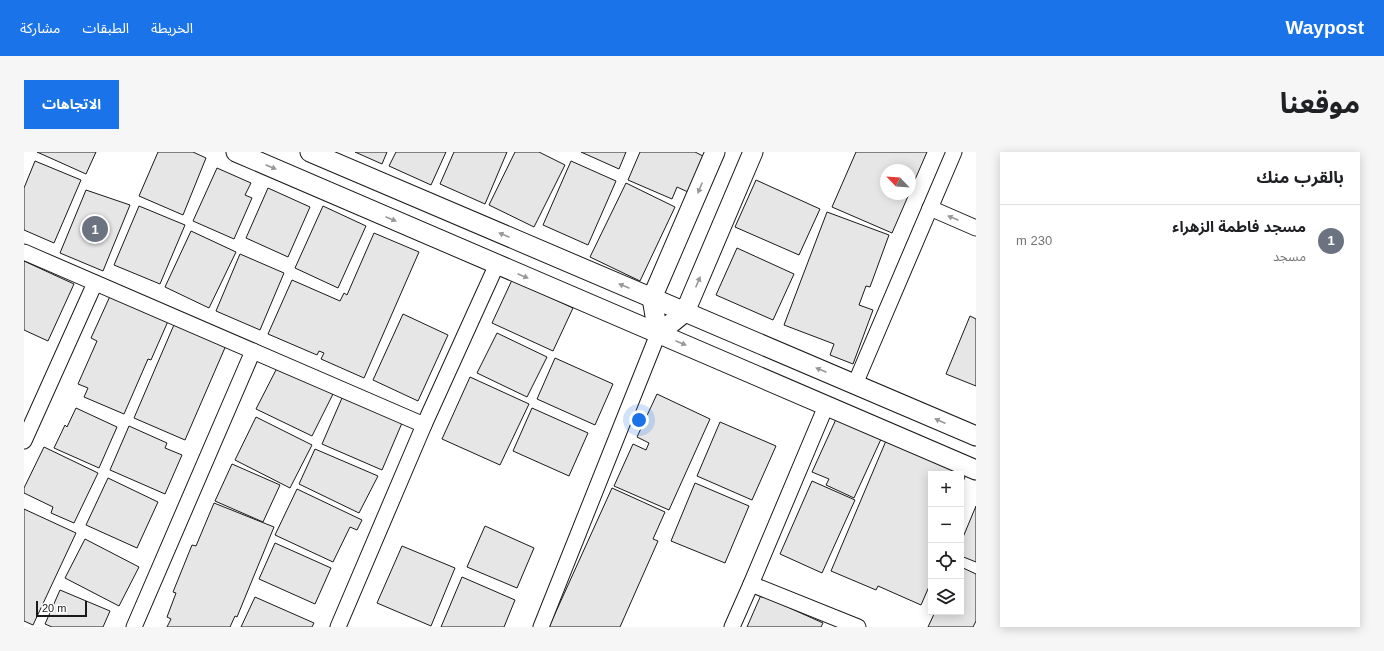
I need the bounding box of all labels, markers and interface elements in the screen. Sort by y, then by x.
text: Waypost [1286,17,1364,38]
text: مشاركة [20,20,60,36]
text: الطبقات [82,20,129,36]
text: الخريطة [151,20,193,36]
button: الاتجاهات [24,80,119,129]
text: موقعنا [1280,88,1360,119]
north arrow [880,164,916,200]
one-way arrow [266,165,278,171]
text: بالقرب منك [1256,168,1344,187]
one-way arrow [697,182,703,193]
pin: 1 [82,214,108,244]
one-way arrow [948,215,959,221]
one-way arrow [385,216,397,222]
text: مسجد فاطمة الزهراء [1172,218,1306,235]
one-way arrow [498,232,510,238]
text: 230 m [1016,233,1052,248]
text: 1 [1327,233,1335,248]
text: مسجد [1273,249,1306,264]
one-way arrow [518,273,530,279]
one-way arrow [695,275,701,287]
one-way arrow [618,283,629,289]
one-way arrow [676,341,688,347]
one-way arrow [814,366,826,372]
your location [629,410,649,430]
one-way arrow [934,417,946,423]
map controls [928,471,964,615]
button: + [928,471,964,507]
button: − [928,507,964,543]
button: locate [928,543,964,579]
button: layers [928,579,964,615]
scale bar [36,599,87,618]
text: 20 m [42,602,66,614]

